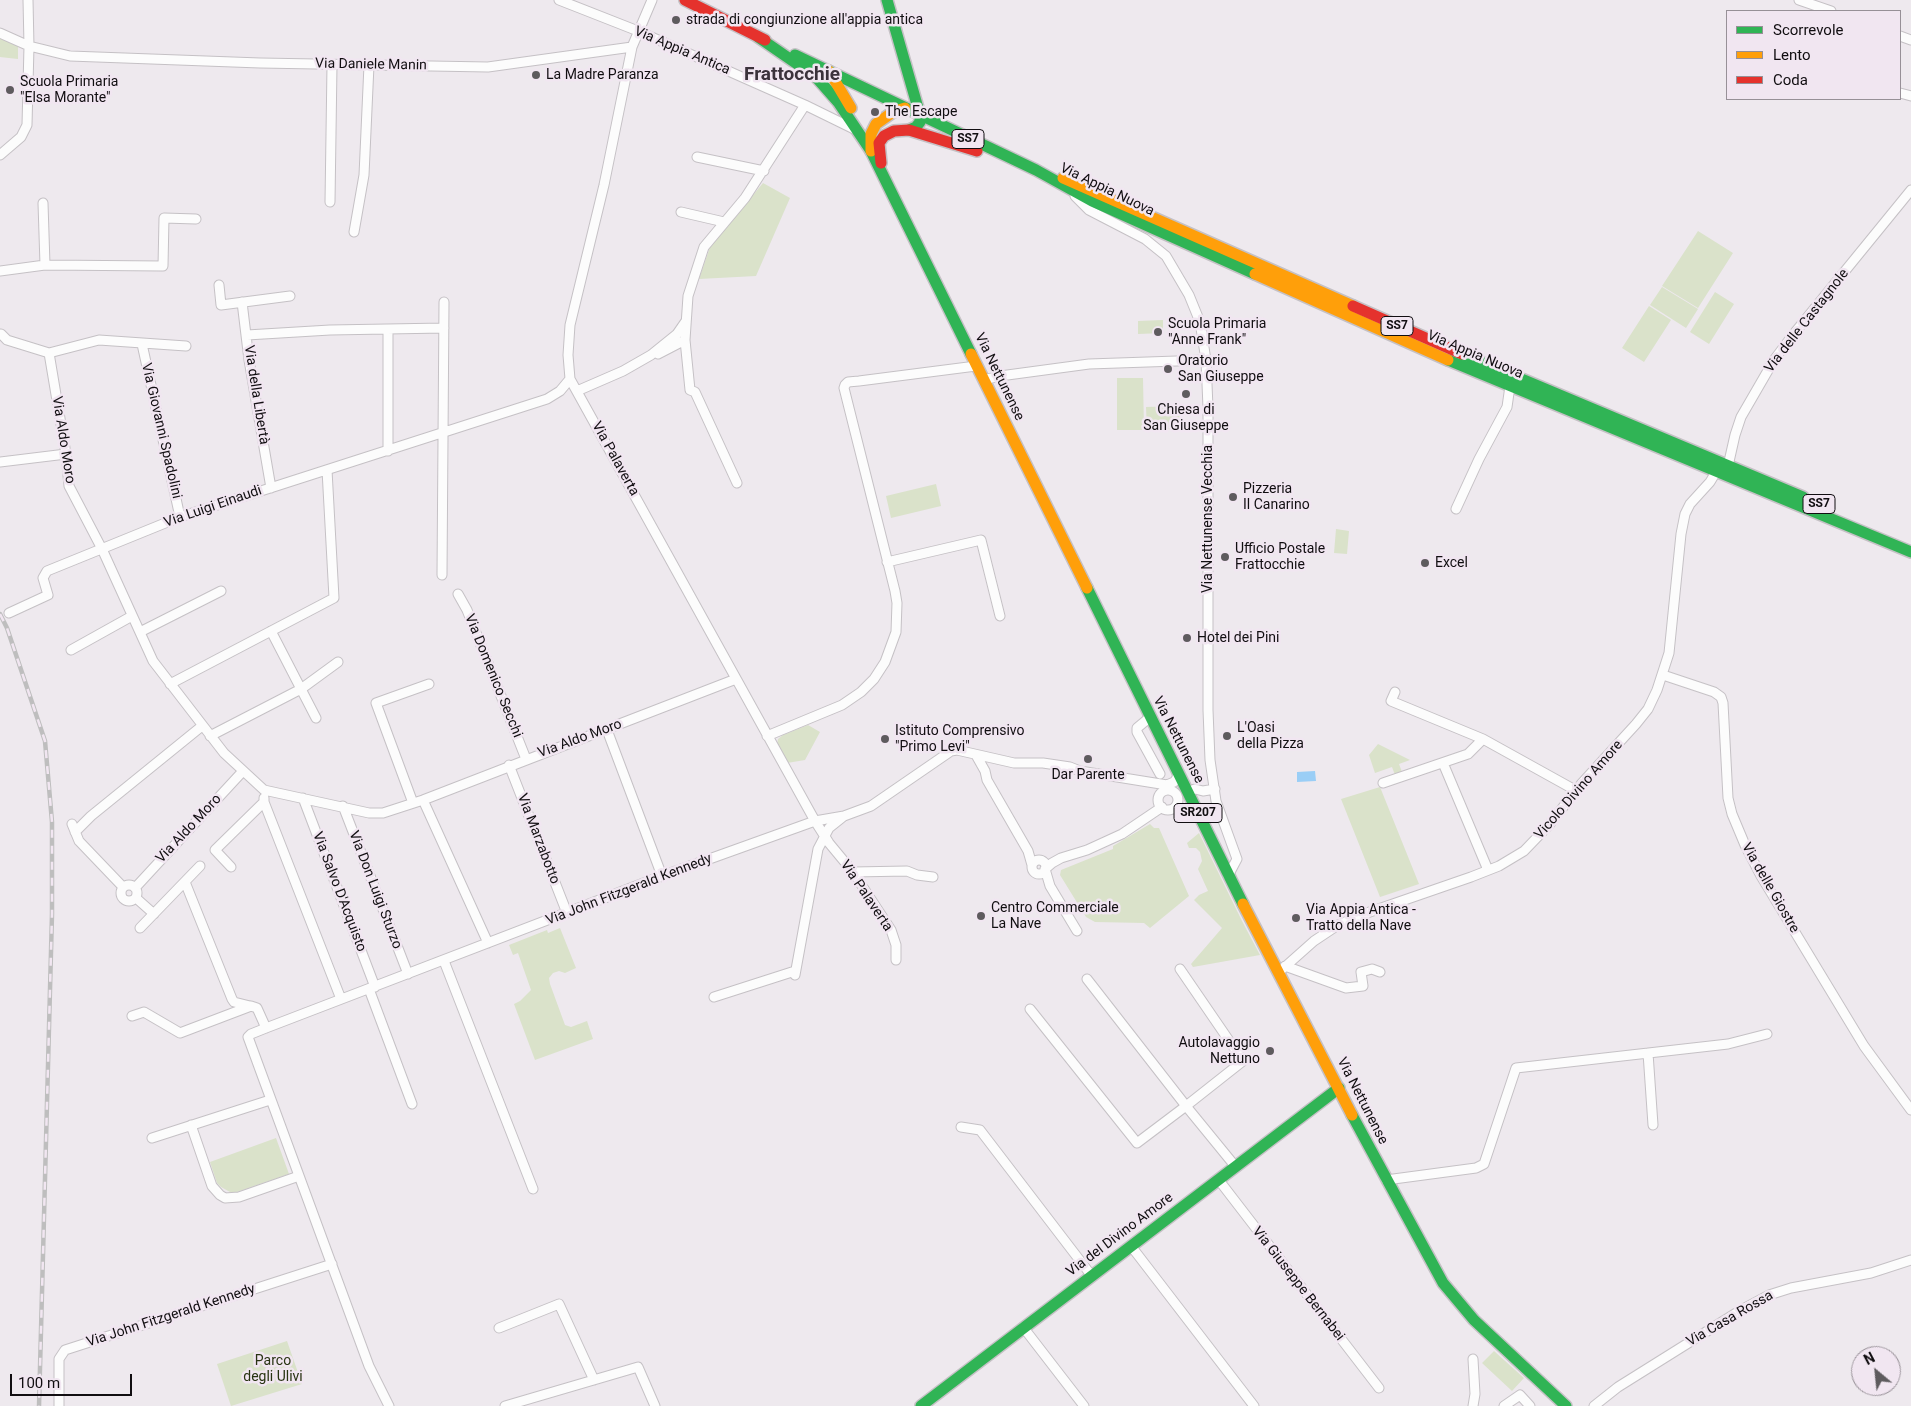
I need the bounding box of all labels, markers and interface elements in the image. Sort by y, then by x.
legend [1726,10,1901,100]
place label: strada di congiunzione all'appia antica [686,12,923,28]
marker: strada di congiunzione all'appia antica [670,14,682,26]
text: Scorrevole [1773,21,1844,39]
street label: Via Appia Antica [632,23,732,79]
text: Lento [1773,46,1811,64]
street label: Via Daniele Manin [315,56,427,74]
district label: Frattocchie [744,64,840,86]
place label: La Madre Paranza [546,67,659,83]
marker: La Madre Paranza [530,69,542,81]
text: Coda [1773,71,1808,89]
place label: Scuola Primaria "Elsa Morante" [20,74,118,106]
marker: Scuola Primaria "Elsa Morante" [4,84,16,96]
place label: The Escape [885,104,957,120]
marker: The Escape [869,106,881,118]
road number: SS7 [952,130,984,148]
street label: Via Appia Nuova [1057,160,1157,220]
street label: Via delle Castagnole [1761,266,1853,376]
place label: Scuola Primaria "Anne Frank" [1168,316,1266,348]
road number: SS7 [1381,316,1413,336]
marker: Scuola Primaria "Anne Frank" [1152,326,1164,338]
street label: Via Appia Nuova [1424,327,1526,383]
street label: Via Nettunense [971,331,1027,423]
street label: Via della Libertà [240,344,272,446]
place label: Oratorio San Giuseppe [1178,353,1264,386]
street label: Via Giovanni Spadolini [137,362,185,500]
marker: Oratorio San Giuseppe [1162,363,1174,375]
marker: Chiesa di San Giuseppe [1180,388,1192,400]
street label: Via Aldo Moro [48,395,78,485]
place label: Chiesa di San Giuseppe [1143,402,1229,434]
street label: Via Palaverta [588,419,642,499]
street label: Via Nettunense Vecchia [1200,445,1216,593]
place label: Pizzeria Il Canarino [1243,481,1310,514]
street label: Via Luigi Einaudi [162,482,264,532]
marker: Pizzeria Il Canarino [1227,491,1239,503]
road number: SS7 [1803,494,1835,514]
place label: Ufficio Postale Frattocchie [1235,541,1325,574]
marker: Ufficio Postale Frattocchie [1219,551,1231,563]
place label: Excel [1435,555,1468,571]
marker: Excel [1419,557,1431,569]
street label: Via Domenico Secchi [461,612,525,740]
place label: Hotel dei Pini [1197,630,1279,646]
marker: Hotel dei Pini [1181,632,1193,644]
street label: Via Nettunense [1149,694,1207,786]
street label: Via Aldo Moro [536,716,624,762]
place label: L'Oasi della Pizza [1237,720,1304,752]
place label: Istituto Comprensivo "Primo Levi" [895,723,1025,756]
marker: L'Oasi della Pizza [1221,730,1233,742]
marker: Istituto Comprensivo "Primo Levi" [879,733,891,745]
street label: Vicolo Divino Amore [1531,737,1627,843]
marker: Dar Parente [1082,753,1094,765]
place label: Dar Parente [1051,767,1125,783]
street label: Via Aldo Moro [153,791,225,867]
street label: Via Marzabotto [513,791,563,887]
road number: SR207 [1174,804,1222,822]
street label: Via Don Luigi Sturzo [345,829,405,951]
street label: Via Salvo D'Acquisto [308,830,370,954]
street label: Via delle Giostre [1737,840,1803,936]
street label: Via John Fitzgerald Kennedy [544,851,714,929]
street label: Via Palaverta [836,857,896,935]
place label: Centro Commerciale La Nave [991,900,1119,932]
place label: Via Appia Antica - Tratto della Nave [1306,902,1416,934]
marker: Centro Commerciale La Nave [975,910,987,922]
marker: Via Appia Antica - Tratto della Nave [1290,912,1302,924]
place label: Autolavaggio Nettuno [1178,1035,1260,1068]
marker: Autolavaggio Nettuno [1264,1045,1276,1057]
street label: Via Nettunense [1333,1055,1391,1147]
street label: Via del Divino Amore [1063,1189,1177,1281]
street label: Via Giuseppe Bernabei [1248,1224,1348,1344]
street label: Via John Fitzgerald Kennedy [85,1281,257,1351]
street label: Via Casa Rossa [1684,1287,1776,1351]
north arrow [1851,1346,1901,1396]
text: N [1861,1349,1878,1368]
park label: Parco degli Ulivi [243,1353,303,1385]
scale bar [12,1364,135,1396]
text: 100 m [18,1374,60,1392]

